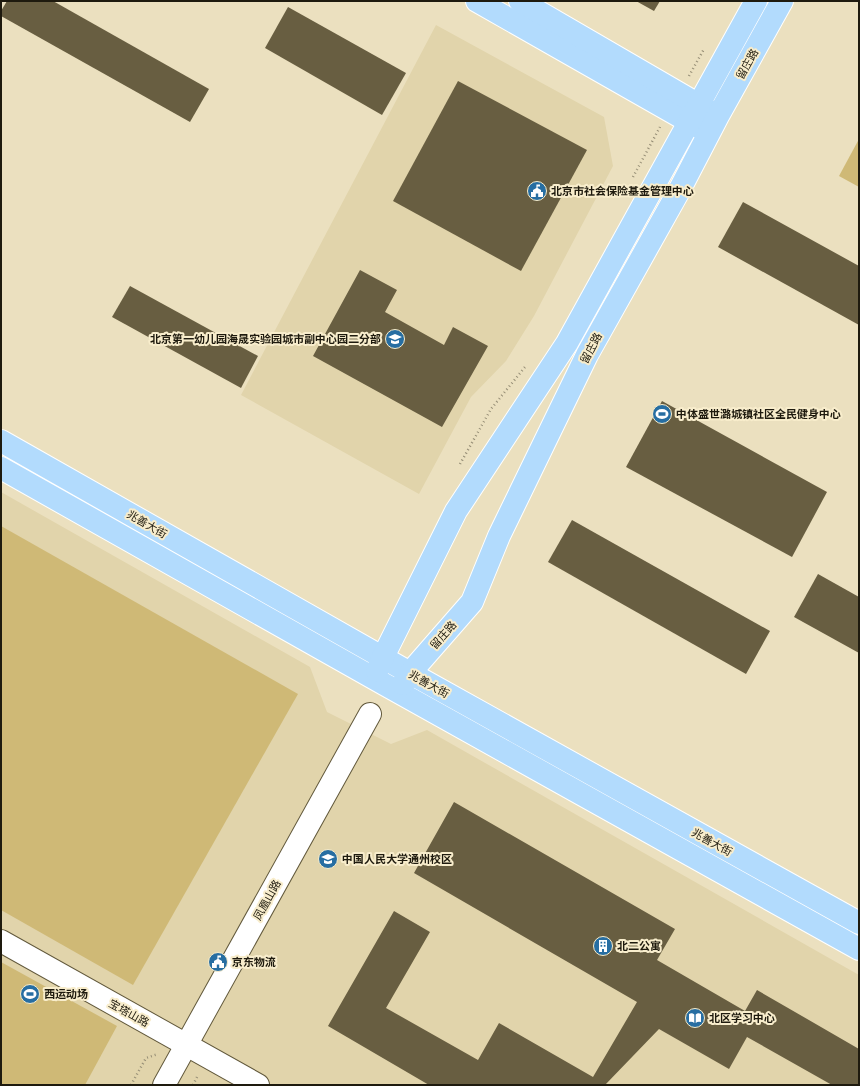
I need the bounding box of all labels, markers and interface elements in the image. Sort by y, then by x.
street label: 留庄路 [733,46,761,82]
public building icon: 北京市社会保险基金管理中心 [526,180,548,202]
place label: 北京市社会保险基金管理中心 [551,184,694,198]
school or university icon: 北京第一幼儿园海晟实验园城市副中心园二分部 [384,328,406,350]
street label: 留庄路 [577,330,605,366]
place label: 北京第一幼儿园海晟实验园城市副中心园二分部 [150,332,381,346]
sports icon: 中体盛世潞城镇社区全民健身中心 [651,403,673,425]
place label: 中体盛世潞城镇社区全民健身中心 [676,407,841,421]
street label: 兆善大街 [124,507,170,541]
street label: 留庄路 [427,618,459,652]
street label: 兆善大街 [406,667,452,701]
street label: 兆善大街 [689,825,735,859]
school or university icon: 中国人民大学通州校区 [317,848,339,870]
place label: 中国人民大学通州校区 [342,852,452,866]
street label: 凤凰山路 [250,877,284,923]
building icon: 北二公寓 [592,935,614,957]
place label: 北二公寓 [617,939,661,953]
public building icon: 京东物流 [207,951,229,973]
place label: 京东物流 [232,955,276,969]
sports icon: 西运动场 [19,983,41,1005]
place label: 西运动场 [44,987,88,1001]
street label: 宝塔山路 [106,996,152,1030]
library icon: 北区学习中心 [684,1007,706,1029]
place label: 北区学习中心 [709,1011,775,1025]

